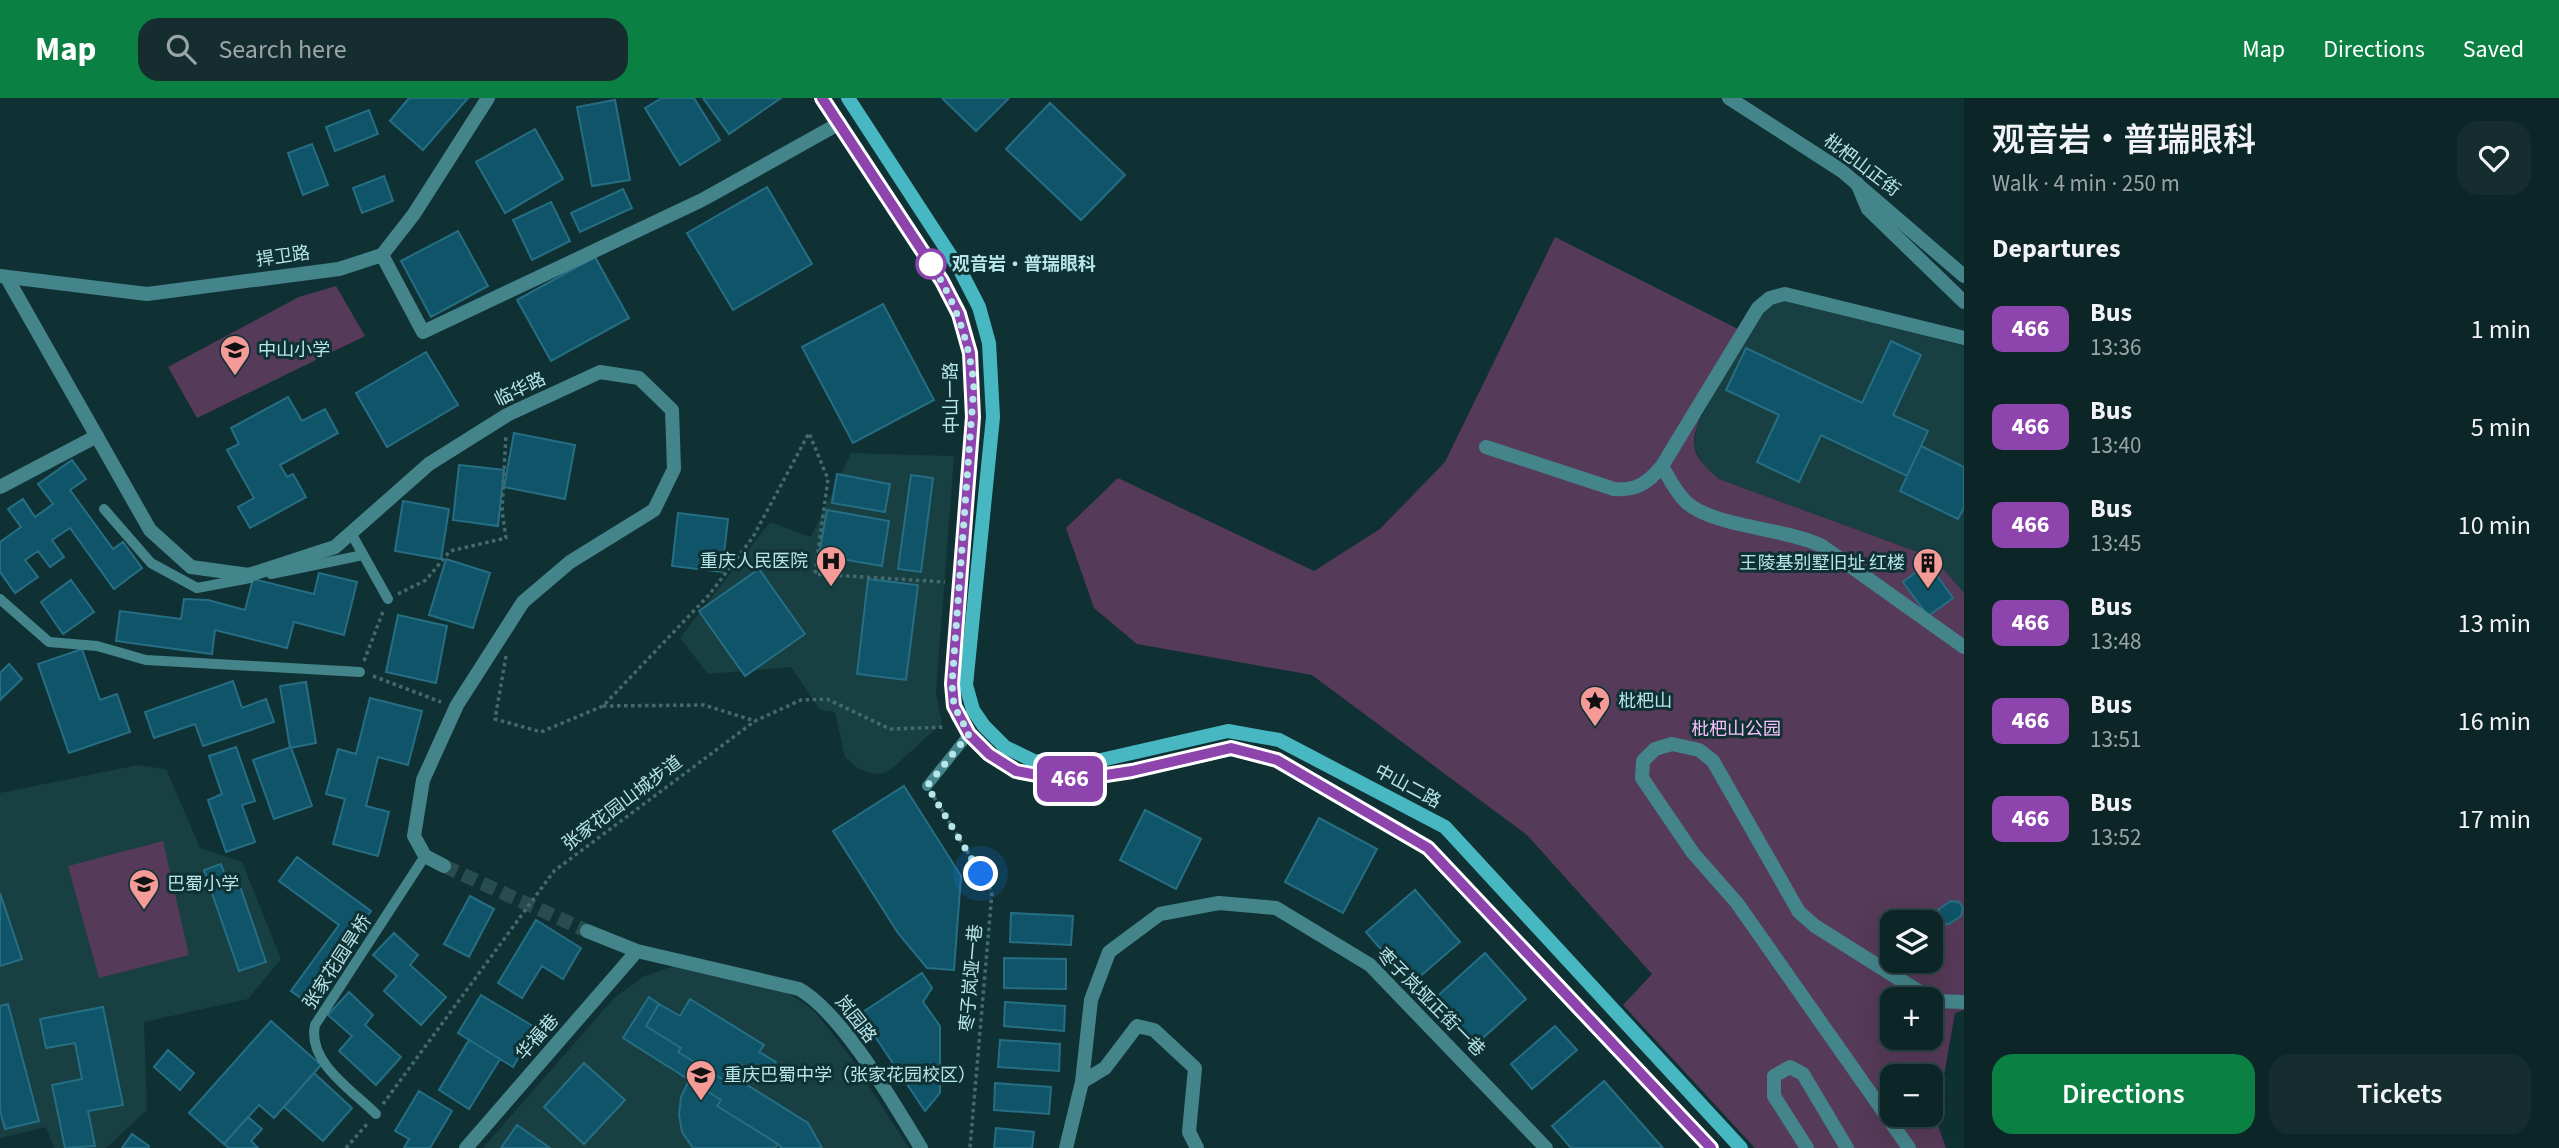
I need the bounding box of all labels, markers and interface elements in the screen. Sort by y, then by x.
search box [138,18,628,81]
text: Map [35,26,96,73]
icon: search [162,30,200,68]
text: Search here [218,31,347,68]
text: Map [2242,32,2285,67]
text: Directions [2323,32,2425,67]
text: Saved [2463,32,2524,67]
text: 观音岩‧普瑞眼科 [1992,117,2256,164]
button: heart [2457,121,2531,195]
street label: 枇杷山正街 [1818,128,1905,202]
text: Walk · 4 min · 250 m [1992,167,2180,200]
text: Departures [1992,230,2120,267]
street label: 捍卫路 [255,240,312,273]
marker: 观音岩‧普瑞眼科 [916,249,946,279]
place label: 观音岩‧普瑞眼科 [952,252,1096,277]
text: Bus [2090,294,2132,331]
text: 466 [2011,311,2050,346]
text: 1 min [2471,311,2531,348]
text: 13:36 [2090,331,2141,364]
school or university icon: 中山小学 [218,333,252,377]
place label: 中山小学 [258,338,330,363]
street label: 中山一路 [938,362,965,434]
street label: 临华路 [490,366,550,413]
text: Bus [2090,392,2132,429]
text: 466 [2011,409,2050,444]
text: 5 min [2471,409,2531,446]
text: 13:40 [2090,429,2141,462]
text: Bus [2090,490,2132,527]
text: 466 [2011,507,2050,542]
text: 10 min [2458,507,2531,544]
text: 13:45 [2090,527,2141,560]
hospital icon: 重庆人民医院 [814,544,848,588]
building icon: 王陵基别墅旧址 红楼 [1911,546,1945,590]
place label: 重庆人民医院 [700,549,808,574]
place label: 王陵基别墅旧址 红楼 [1739,551,1905,576]
text: Bus [2090,588,2132,625]
text: 466 [2011,605,2050,640]
text: 13 min [2458,605,2531,642]
text: 13:48 [2090,625,2141,658]
place icon: 枇杷山 [1578,684,1612,728]
text: Bus [2090,686,2132,723]
place label: 枇杷山 [1618,689,1672,714]
text: 466 [2011,703,2050,738]
text: 16 min [2458,703,2531,740]
park label: 枇杷山公园 [1691,717,1781,742]
text: 13:51 [2090,723,2141,756]
street label: 张家花园山城步道 [557,750,687,857]
line badge: 466 [1030,756,1110,802]
street label: 中山二路 [1370,759,1445,814]
text: 466 [1051,761,1089,796]
text: Bus [2090,784,2132,821]
text: 466 [2011,801,2050,836]
text: 17 min [2458,801,2531,838]
text: 13:52 [2090,821,2141,854]
your location [963,856,998,891]
school or university icon: 巴蜀小学 [127,867,161,911]
place label: 巴蜀小学 [167,872,239,897]
street label: 张家花园旱桥 [298,910,377,1014]
map controls [1880,910,1943,1127]
button: layers [1880,910,1943,973]
street label: 枣子岚垭一巷 [954,923,989,1033]
street label: 枣子岚垭正街一巷 [1371,943,1490,1062]
button: + [1880,987,1943,1050]
street label: 岚园路 [829,990,882,1048]
street label: 华福巷 [510,1009,565,1066]
button: Directions [1992,1054,2255,1134]
button: Tickets [2269,1054,2531,1134]
school or university icon: 重庆巴蜀中学（张家花园校区） [684,1058,718,1102]
place label: 重庆巴蜀中学（张家花园校区） [724,1063,976,1088]
button: − [1880,1064,1943,1127]

